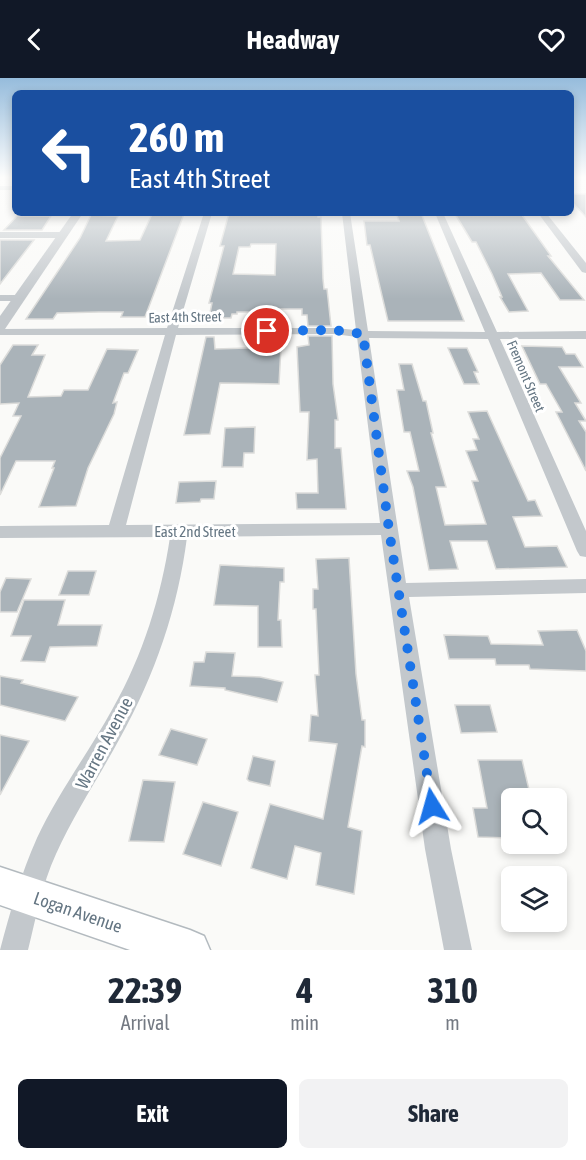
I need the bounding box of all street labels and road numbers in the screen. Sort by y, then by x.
street label: East 4th Street [148,308,222,326]
street label: Fremont Street [504,338,548,414]
street label: East 2nd Street [154,523,236,540]
street label: Warren Avenue [71,694,137,792]
street label: Logan Avenue [31,887,125,937]

